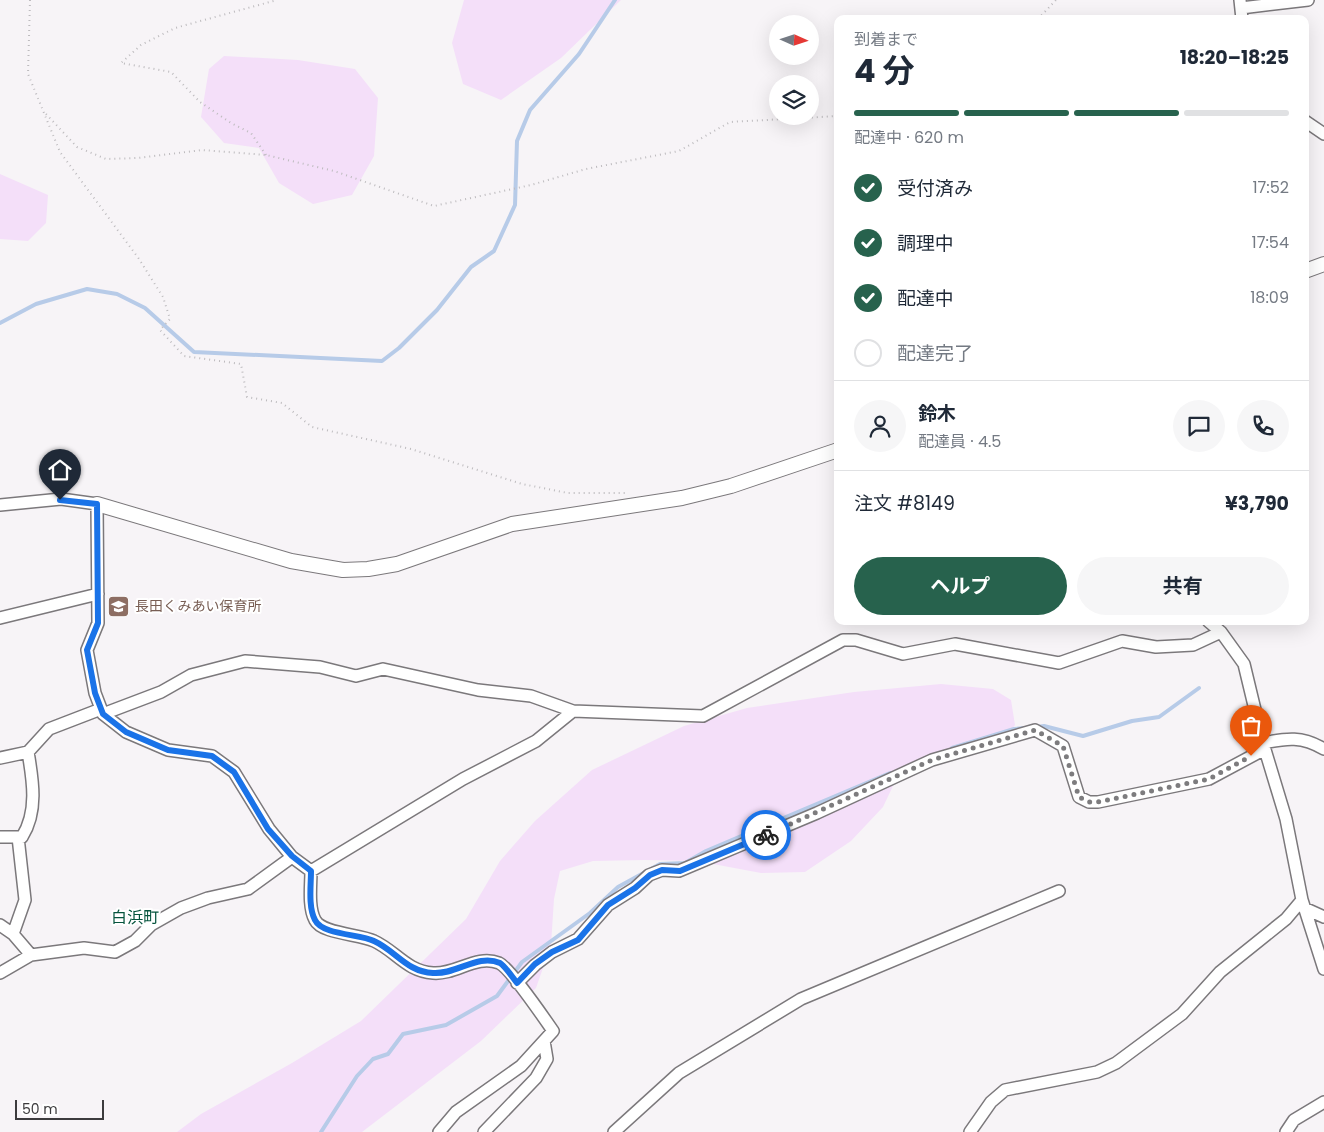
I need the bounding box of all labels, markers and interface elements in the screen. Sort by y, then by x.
north arrow [769,15,819,65]
map controls [769,15,819,125]
text: 到着まで [854,28,918,51]
text: 18:20–18:25 [1180,44,1289,71]
text: 4 分 [854,48,914,93]
button: layers [769,75,819,125]
text: 配達中 · 620 m [854,126,964,149]
icon: check [854,174,882,202]
text: 受付済み [897,175,973,202]
text: 17:52 [1252,176,1289,199]
icon: check [854,229,882,257]
text: 調理中 [897,230,954,257]
text: 17:54 [1252,231,1289,254]
icon: check [854,284,882,312]
text: 配達中 [897,285,954,312]
text: 18:09 [1250,286,1289,309]
text: 配達完了 [897,340,973,367]
button: person [854,400,906,452]
text: 鈴木 [918,400,956,427]
button: chat [1173,400,1225,452]
button: phone [1237,400,1289,452]
text: 配達員 · 4.5 [918,430,1001,453]
pin [39,449,81,500]
icon: home [46,456,74,484]
text: 注文 #8149 [854,490,955,517]
text: ¥3,790 [1225,490,1289,517]
button: ヘルプ [854,557,1067,615]
button: 共有 [1077,557,1289,615]
school or university icon: 長田くみあい保育所 [107,594,131,618]
place label: 長田くみあい保育所 [135,596,262,616]
pin [1230,705,1272,756]
icon: bag [1237,712,1265,740]
courier [741,810,791,860]
icon: bike [752,821,780,849]
district label: 白浜町 [111,906,159,929]
scale bar [15,1097,104,1120]
text: 50 m [22,1099,58,1119]

